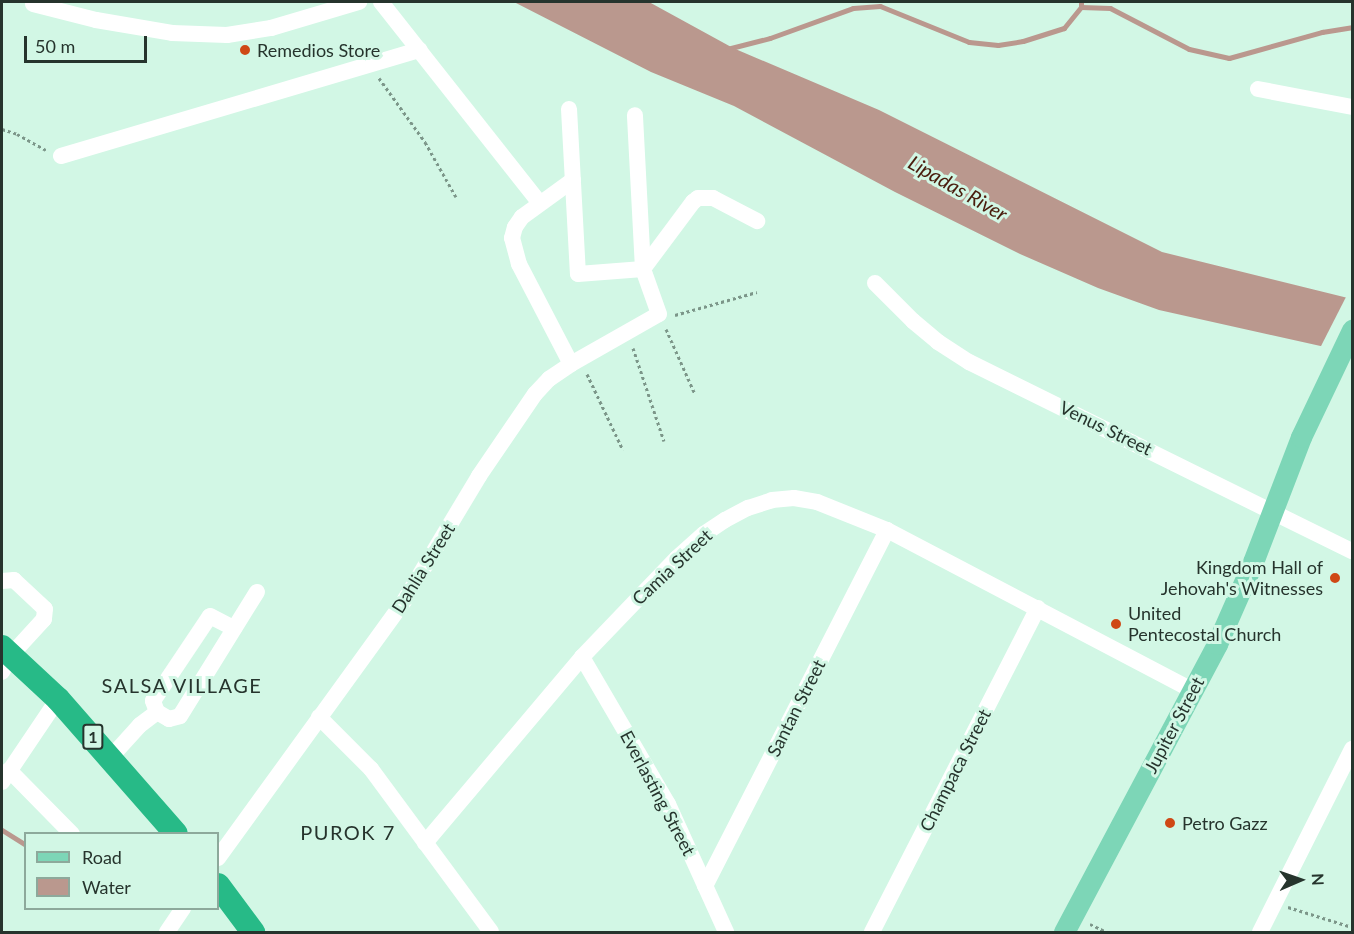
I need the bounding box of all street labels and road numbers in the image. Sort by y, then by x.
street label: Venus Street [1056,396,1156,460]
street label: Dahlia Street [387,519,459,617]
street label: Camia Street [628,525,716,609]
street label: Santan Street [762,656,830,760]
street label: Jupiter Street [1140,673,1208,777]
street label: Champaca Street [915,705,995,835]
road number: 1 [81,724,105,750]
street label: Everlasting Street [616,727,700,859]

